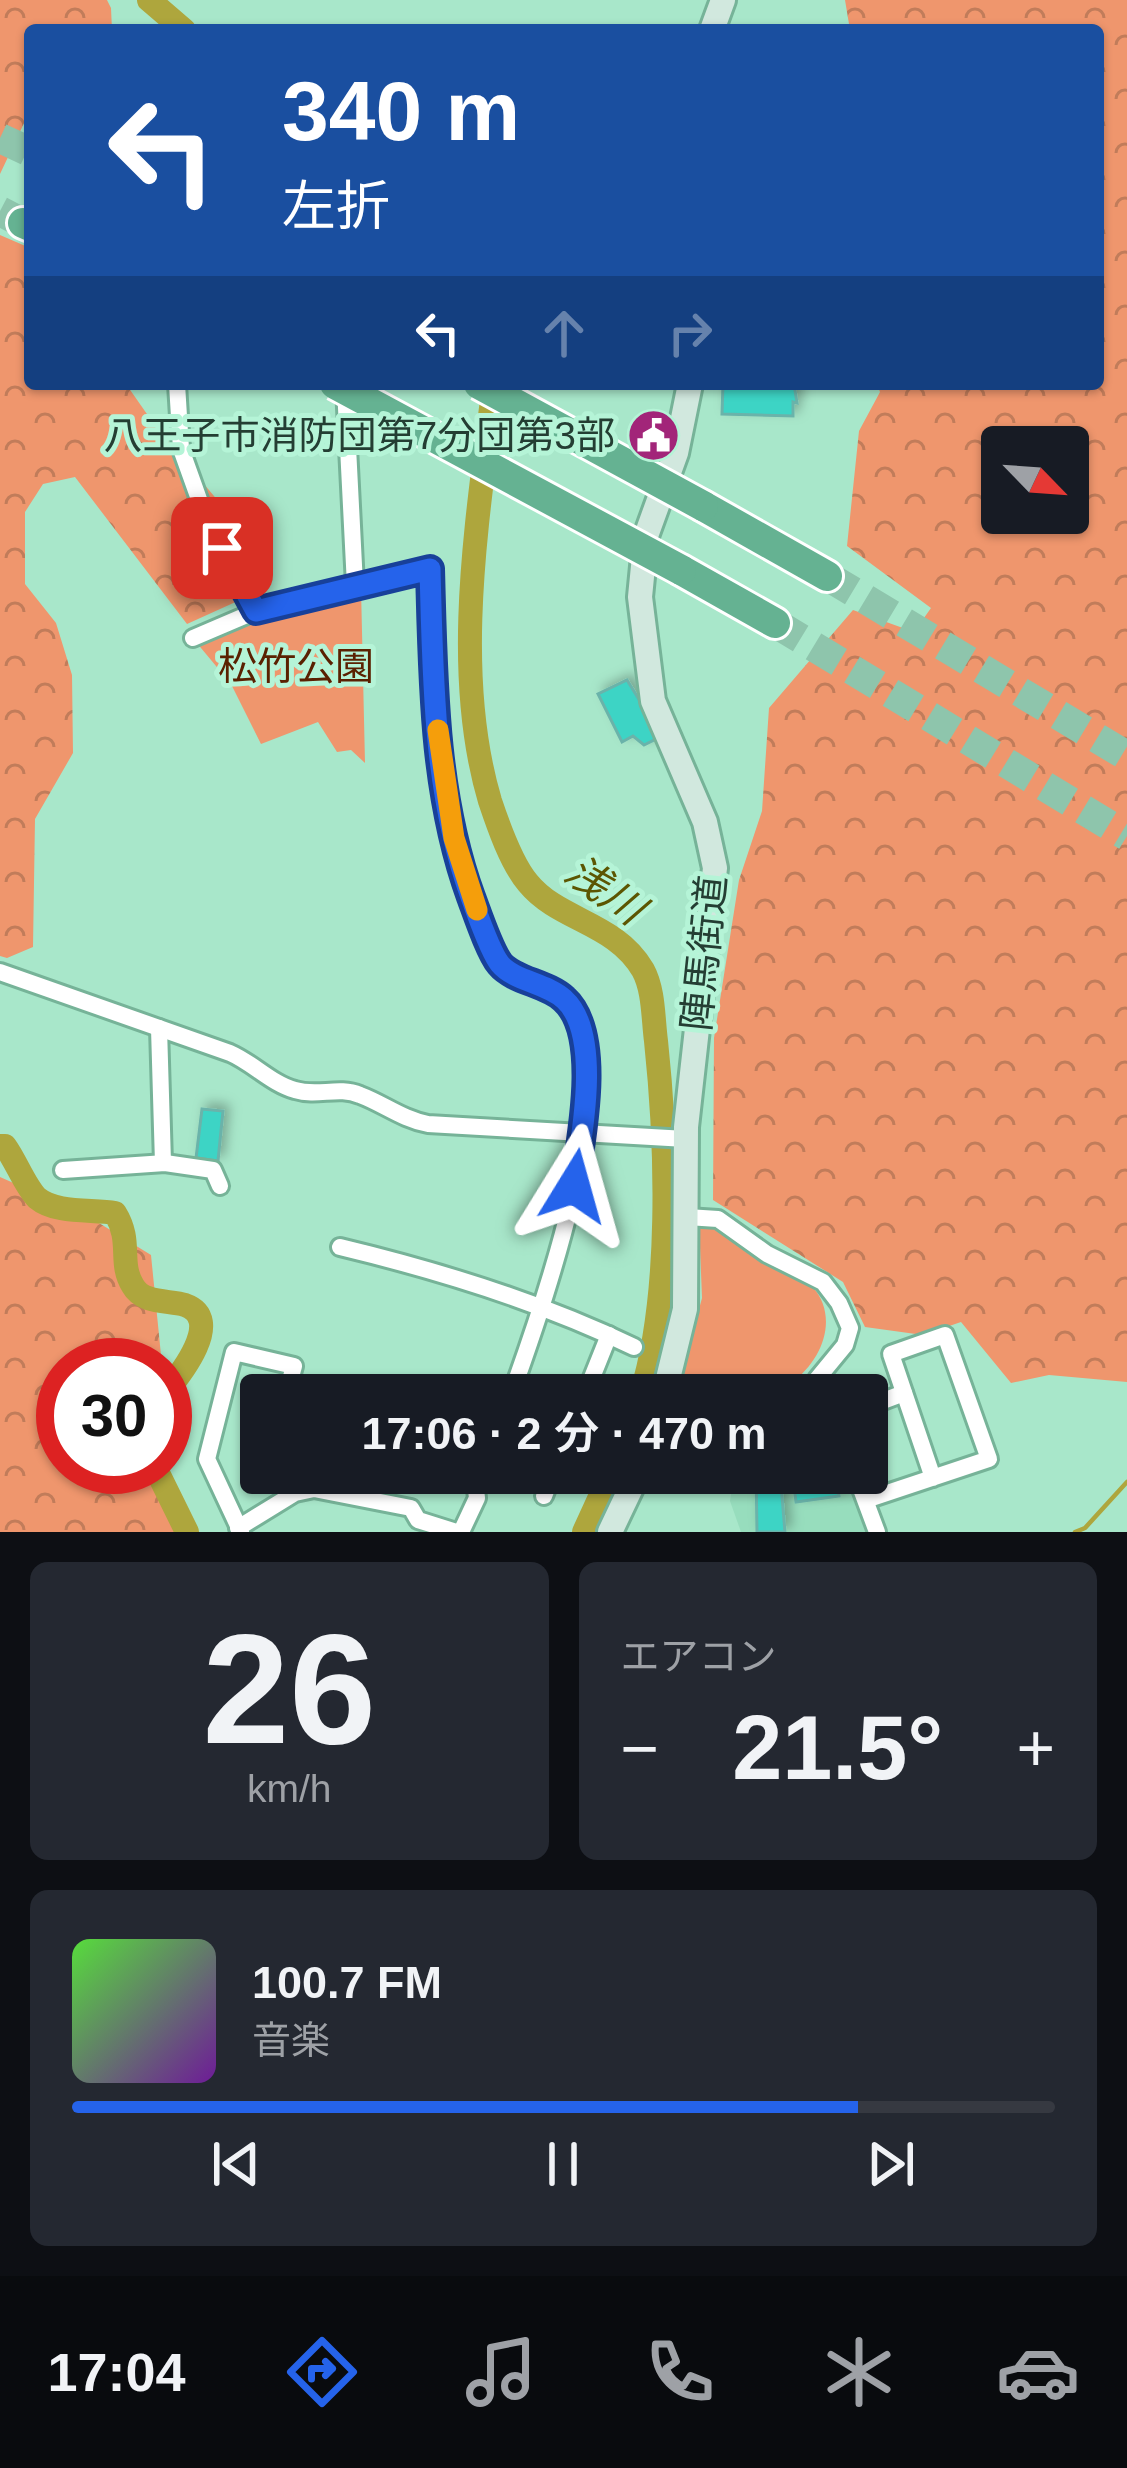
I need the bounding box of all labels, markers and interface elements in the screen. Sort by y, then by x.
text: 340 m [282,64,520,158]
icon: left [84,72,240,228]
text: 左折 [282,176,390,236]
icon: left [405,300,471,366]
icon: ahead [531,300,597,366]
icon: right [657,300,723,366]
public building icon: 八王子市消防団第7分団第3部 [626,407,682,463]
place label: 八王子市消防団第7分団第3部 [104,414,615,457]
north arrow [981,426,1089,534]
map controls [981,426,1089,534]
pin [171,497,273,599]
icon: arrive [189,515,255,581]
park label: 松竹公園 [218,645,374,688]
water label: 浅川 [557,847,656,936]
street label: 陣馬街道 [674,873,734,1033]
position arrow [511,1123,637,1249]
speed limit sign: 30 [36,1338,192,1494]
text: 17:06 · 2 分 · 470 m [361,1408,767,1459]
text: 26 [202,1602,376,1776]
text: エアコン [621,1635,777,1678]
text: 21.5° [732,1698,943,1798]
text: − [621,1711,659,1785]
text: + [1016,1711,1055,1785]
text: km/h [247,1767,332,1810]
text: 100.7 FM [252,1957,442,2008]
text: 音楽 [252,2019,330,2062]
icon: previous [203,2131,269,2197]
icon: pause [530,2131,596,2197]
icon: next [858,2131,924,2197]
icon: directions [280,2330,364,2414]
icon: music [459,2330,543,2414]
icon: phone [638,2330,722,2414]
icon: climate [817,2330,901,2414]
icon: car [996,2330,1080,2414]
text: 17:04 [47,2342,186,2402]

